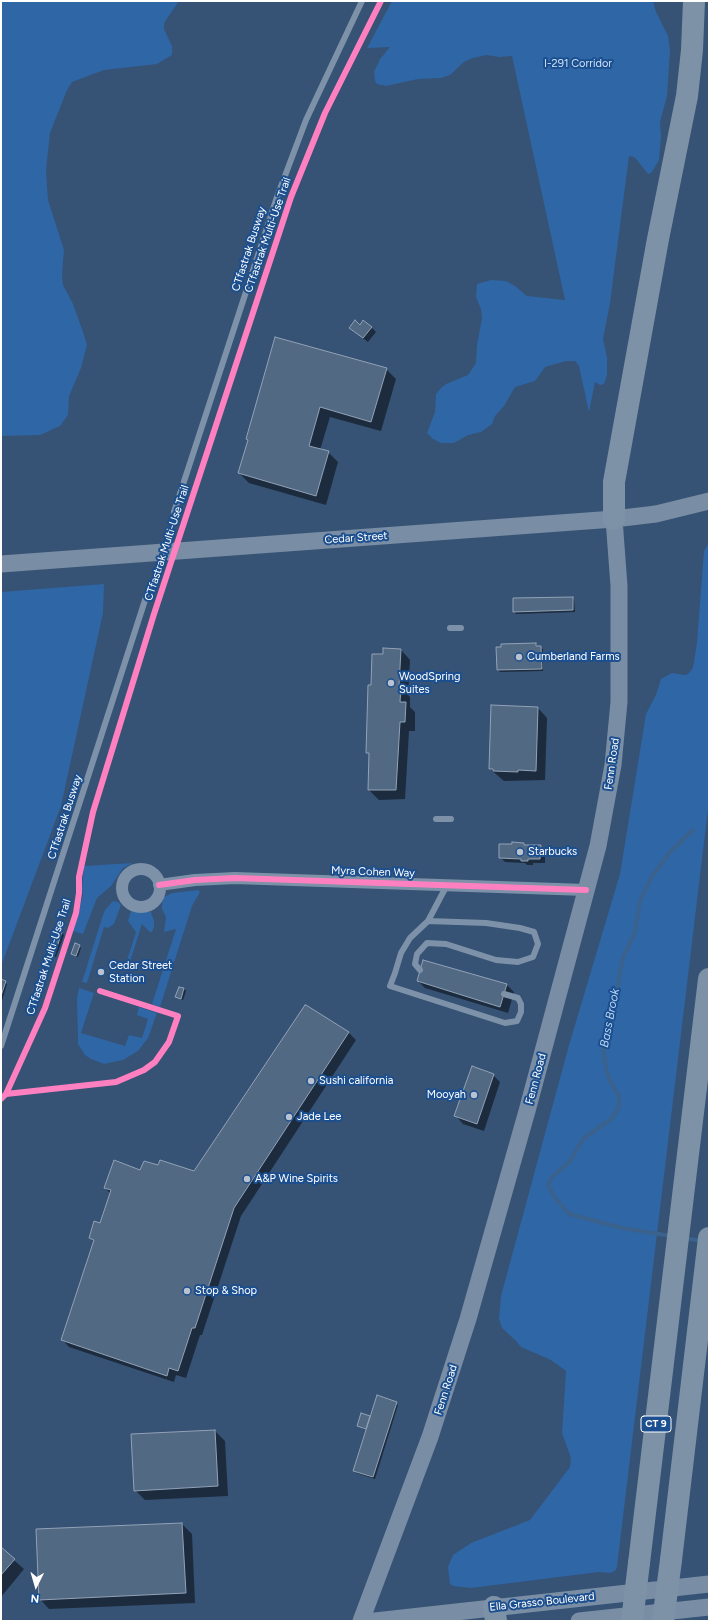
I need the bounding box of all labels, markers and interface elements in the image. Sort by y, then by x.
park label: I-291 Corridor [544,57,612,71]
street label: CTfastrak Multi-Use Trail [242,176,294,294]
street label: CTfastrak Busway [229,205,269,293]
street label: CTfastrak Multi-Use Trail [142,483,192,603]
street label: Cedar Street [324,529,388,547]
place label: Cumberland Farms [527,650,620,664]
marker: Cumberland Farms [514,652,524,662]
place label: WoodSpring Suites [399,670,460,696]
marker: WoodSpring Suites [386,678,396,688]
street label: Fenn Road [602,737,622,791]
street label: CTfastrak Busway [45,773,85,861]
place label: Starbucks [528,845,577,859]
marker: Starbucks [515,847,525,857]
street label: Myra Cohen Way [331,864,415,880]
street label: CTfastrak Multi-Use Trail [24,897,74,1017]
place label: Cedar Street Station [109,959,172,985]
marker: Cedar Street Station [96,967,106,977]
water label: Bass Brook [597,987,623,1049]
street label: Fenn Road [523,1052,549,1106]
place label: Sushi california [319,1074,393,1088]
marker: Sushi california [306,1076,316,1086]
place label: Mooyah [427,1088,466,1102]
marker: Mooyah [469,1090,479,1100]
place label: Jade Lee [297,1110,341,1124]
marker: Jade Lee [284,1112,294,1122]
place label: A&P Wine Spirits [255,1172,338,1186]
marker: A&P Wine Spirits [242,1174,252,1184]
place label: Stop & Shop [195,1284,257,1298]
marker: Stop & Shop [182,1286,192,1296]
street label: Fenn Road [432,1363,460,1417]
road number: CT 9 [641,1416,671,1432]
north arrow [16,1566,56,1606]
street label: Ella Grasso Boulevard [489,1590,595,1614]
text: N [30,1592,40,1605]

